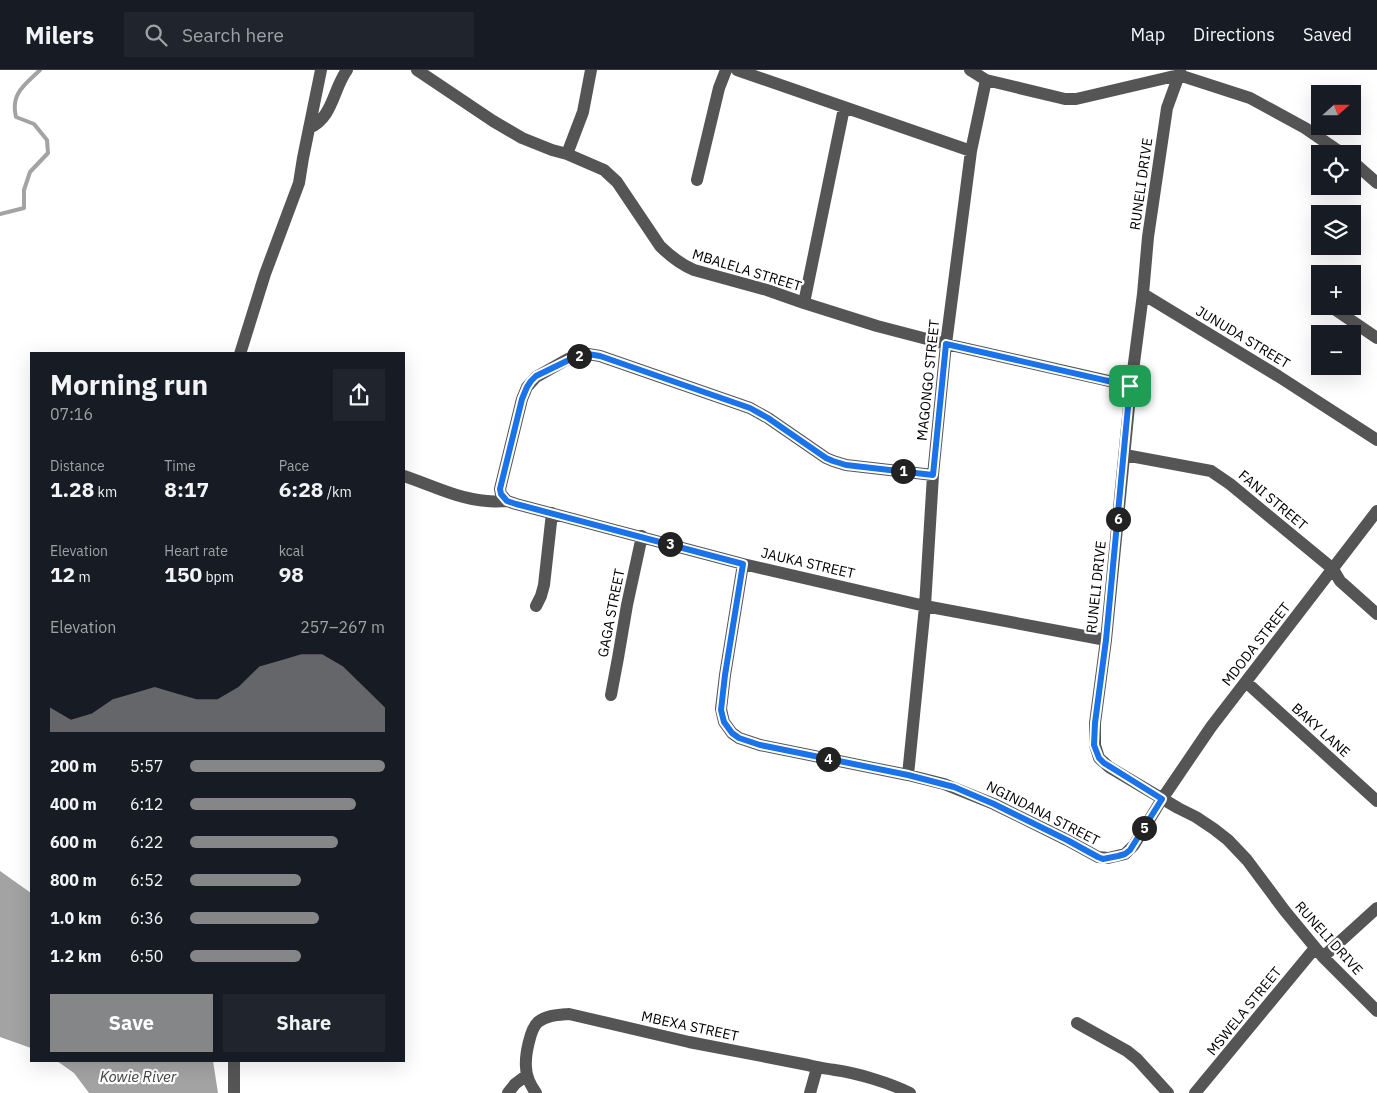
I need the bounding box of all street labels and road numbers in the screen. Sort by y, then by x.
street label: RUNELI DRIVE [1126,137,1156,231]
street label: MBALELA STREET [690,245,804,295]
street label: JUNUDA STREET [1193,302,1293,372]
street label: MAGONGO STREET [913,318,943,442]
street label: FANI STREET [1235,466,1311,534]
street label: RUNELI DRIVE [1082,540,1110,634]
street label: JAUKA STREET [759,543,857,583]
street label: GAGA STREET [594,567,628,659]
street label: MDODA STREET [1218,598,1294,690]
street label: BAKY LANE [1288,699,1354,761]
street label: NGINDANA STREET [983,777,1103,849]
street label: RUNELI DRIVE [1291,897,1367,979]
street label: MSWELA STREET [1203,963,1285,1059]
street label: MBEXA STREET [640,1007,740,1045]

